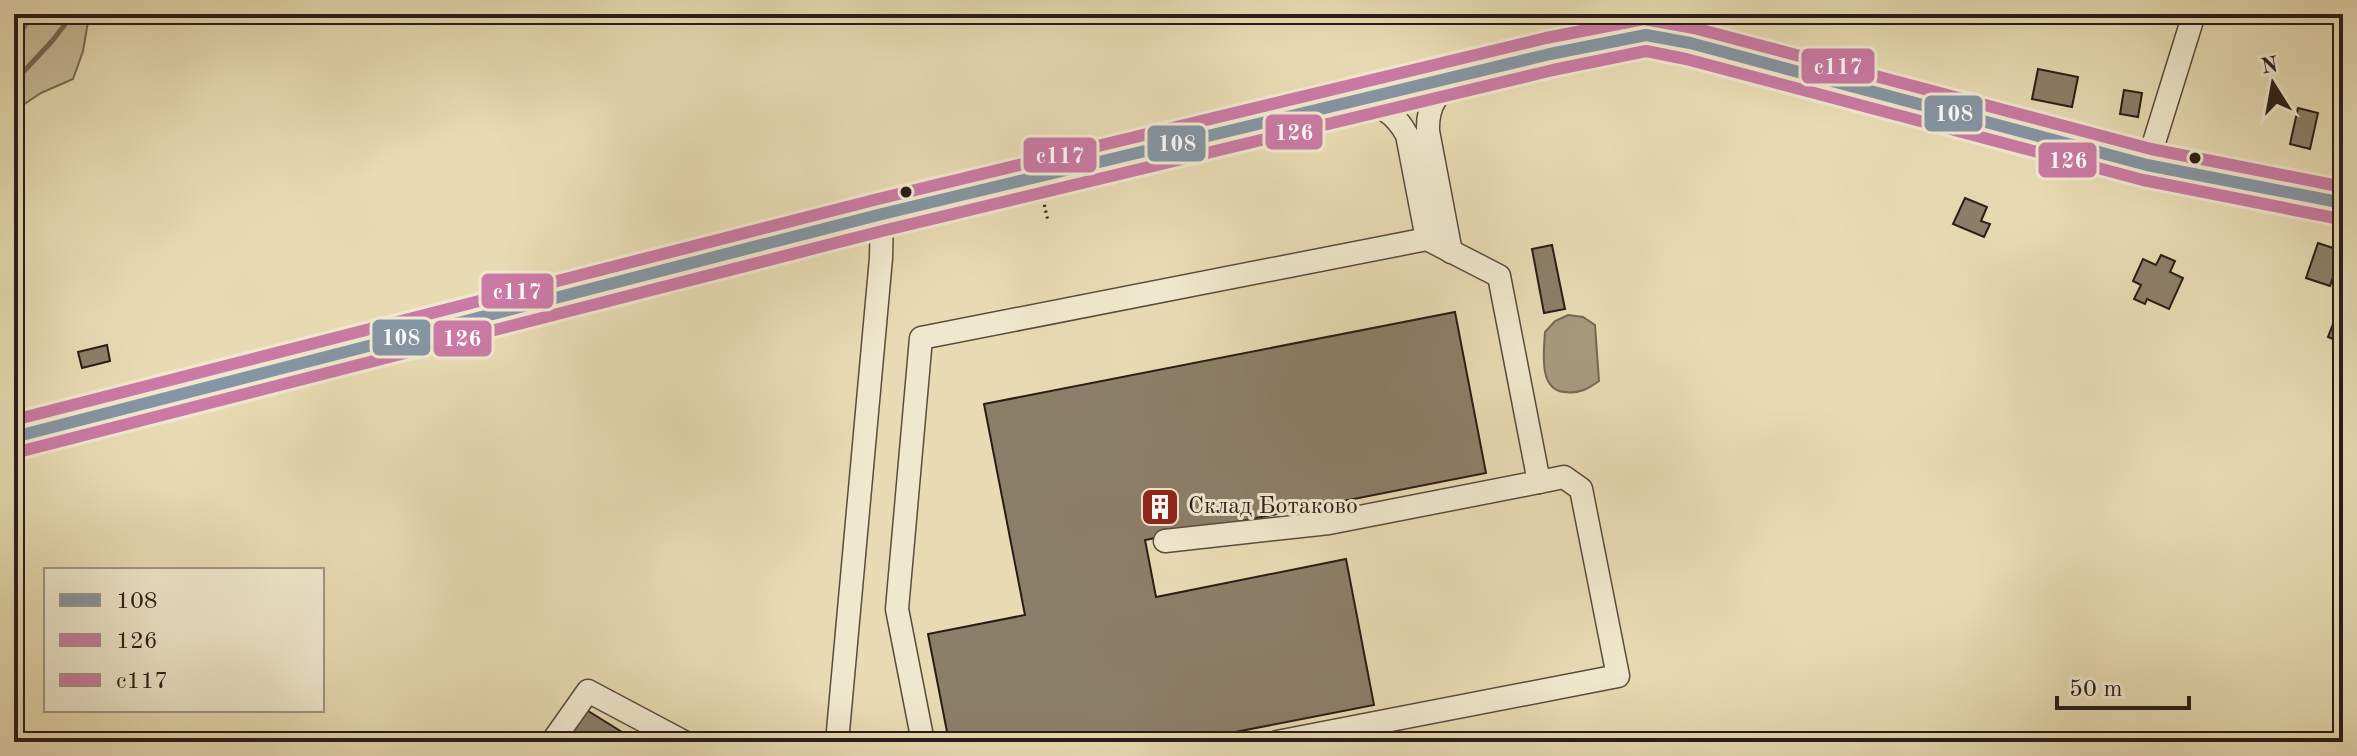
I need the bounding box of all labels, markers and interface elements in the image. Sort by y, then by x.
north arrow [2233,44,2313,124]
line badge: с117 [1800,47,1876,85]
text: N [2259,54,2280,79]
text: с117 [1814,57,1862,79]
line badge: 108 [1923,94,1984,133]
text: 108 [1935,104,1973,126]
line badge: 126 [1264,113,1324,151]
text: 126 [1275,123,1313,145]
line badge: 108 [1146,124,1207,163]
text: 108 [1158,134,1196,156]
line badge: с117 [1022,136,1098,174]
line badge: 126 [2037,141,2098,179]
text: с117 [1036,146,1084,168]
unlabelled marker [2187,150,2203,166]
text: 126 [2049,151,2087,173]
unlabelled marker [898,184,914,200]
line badge: с117 [480,272,555,310]
text: с117 [493,282,541,304]
line badge: 108 [371,318,432,357]
line badge: 126 [432,319,493,358]
text: 108 [382,328,420,350]
text: 126 [443,329,481,351]
building icon: Склад Ботаково [1139,486,1181,528]
place label: Склад Ботаково [1188,495,1358,519]
legend [44,568,324,712]
text: 108 [116,590,158,614]
text: 126 [116,630,158,654]
scale bar [2057,660,2189,710]
text: с117 [116,670,168,694]
text: 50 m [2069,678,2123,702]

